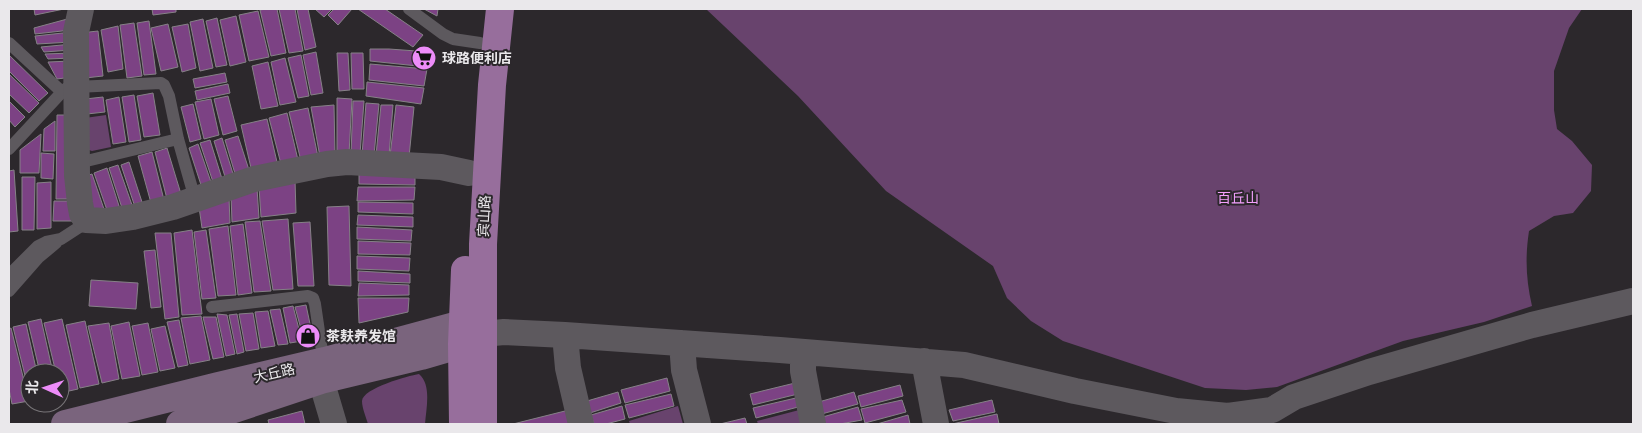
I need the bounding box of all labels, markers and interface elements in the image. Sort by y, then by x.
supermarket icon: 球路便利店 [411,45,437,71]
place label: 球路便利店 [442,49,512,67]
park label: 百丘山 [1217,189,1259,207]
street label: 宾山路 [474,195,494,237]
shop icon: 茶麸养发馆 [295,323,321,349]
place label: 茶麸养发馆 [326,327,396,345]
street label: 大丘路 [252,360,296,386]
north arrow [20,363,70,413]
text: 北 [23,380,41,395]

